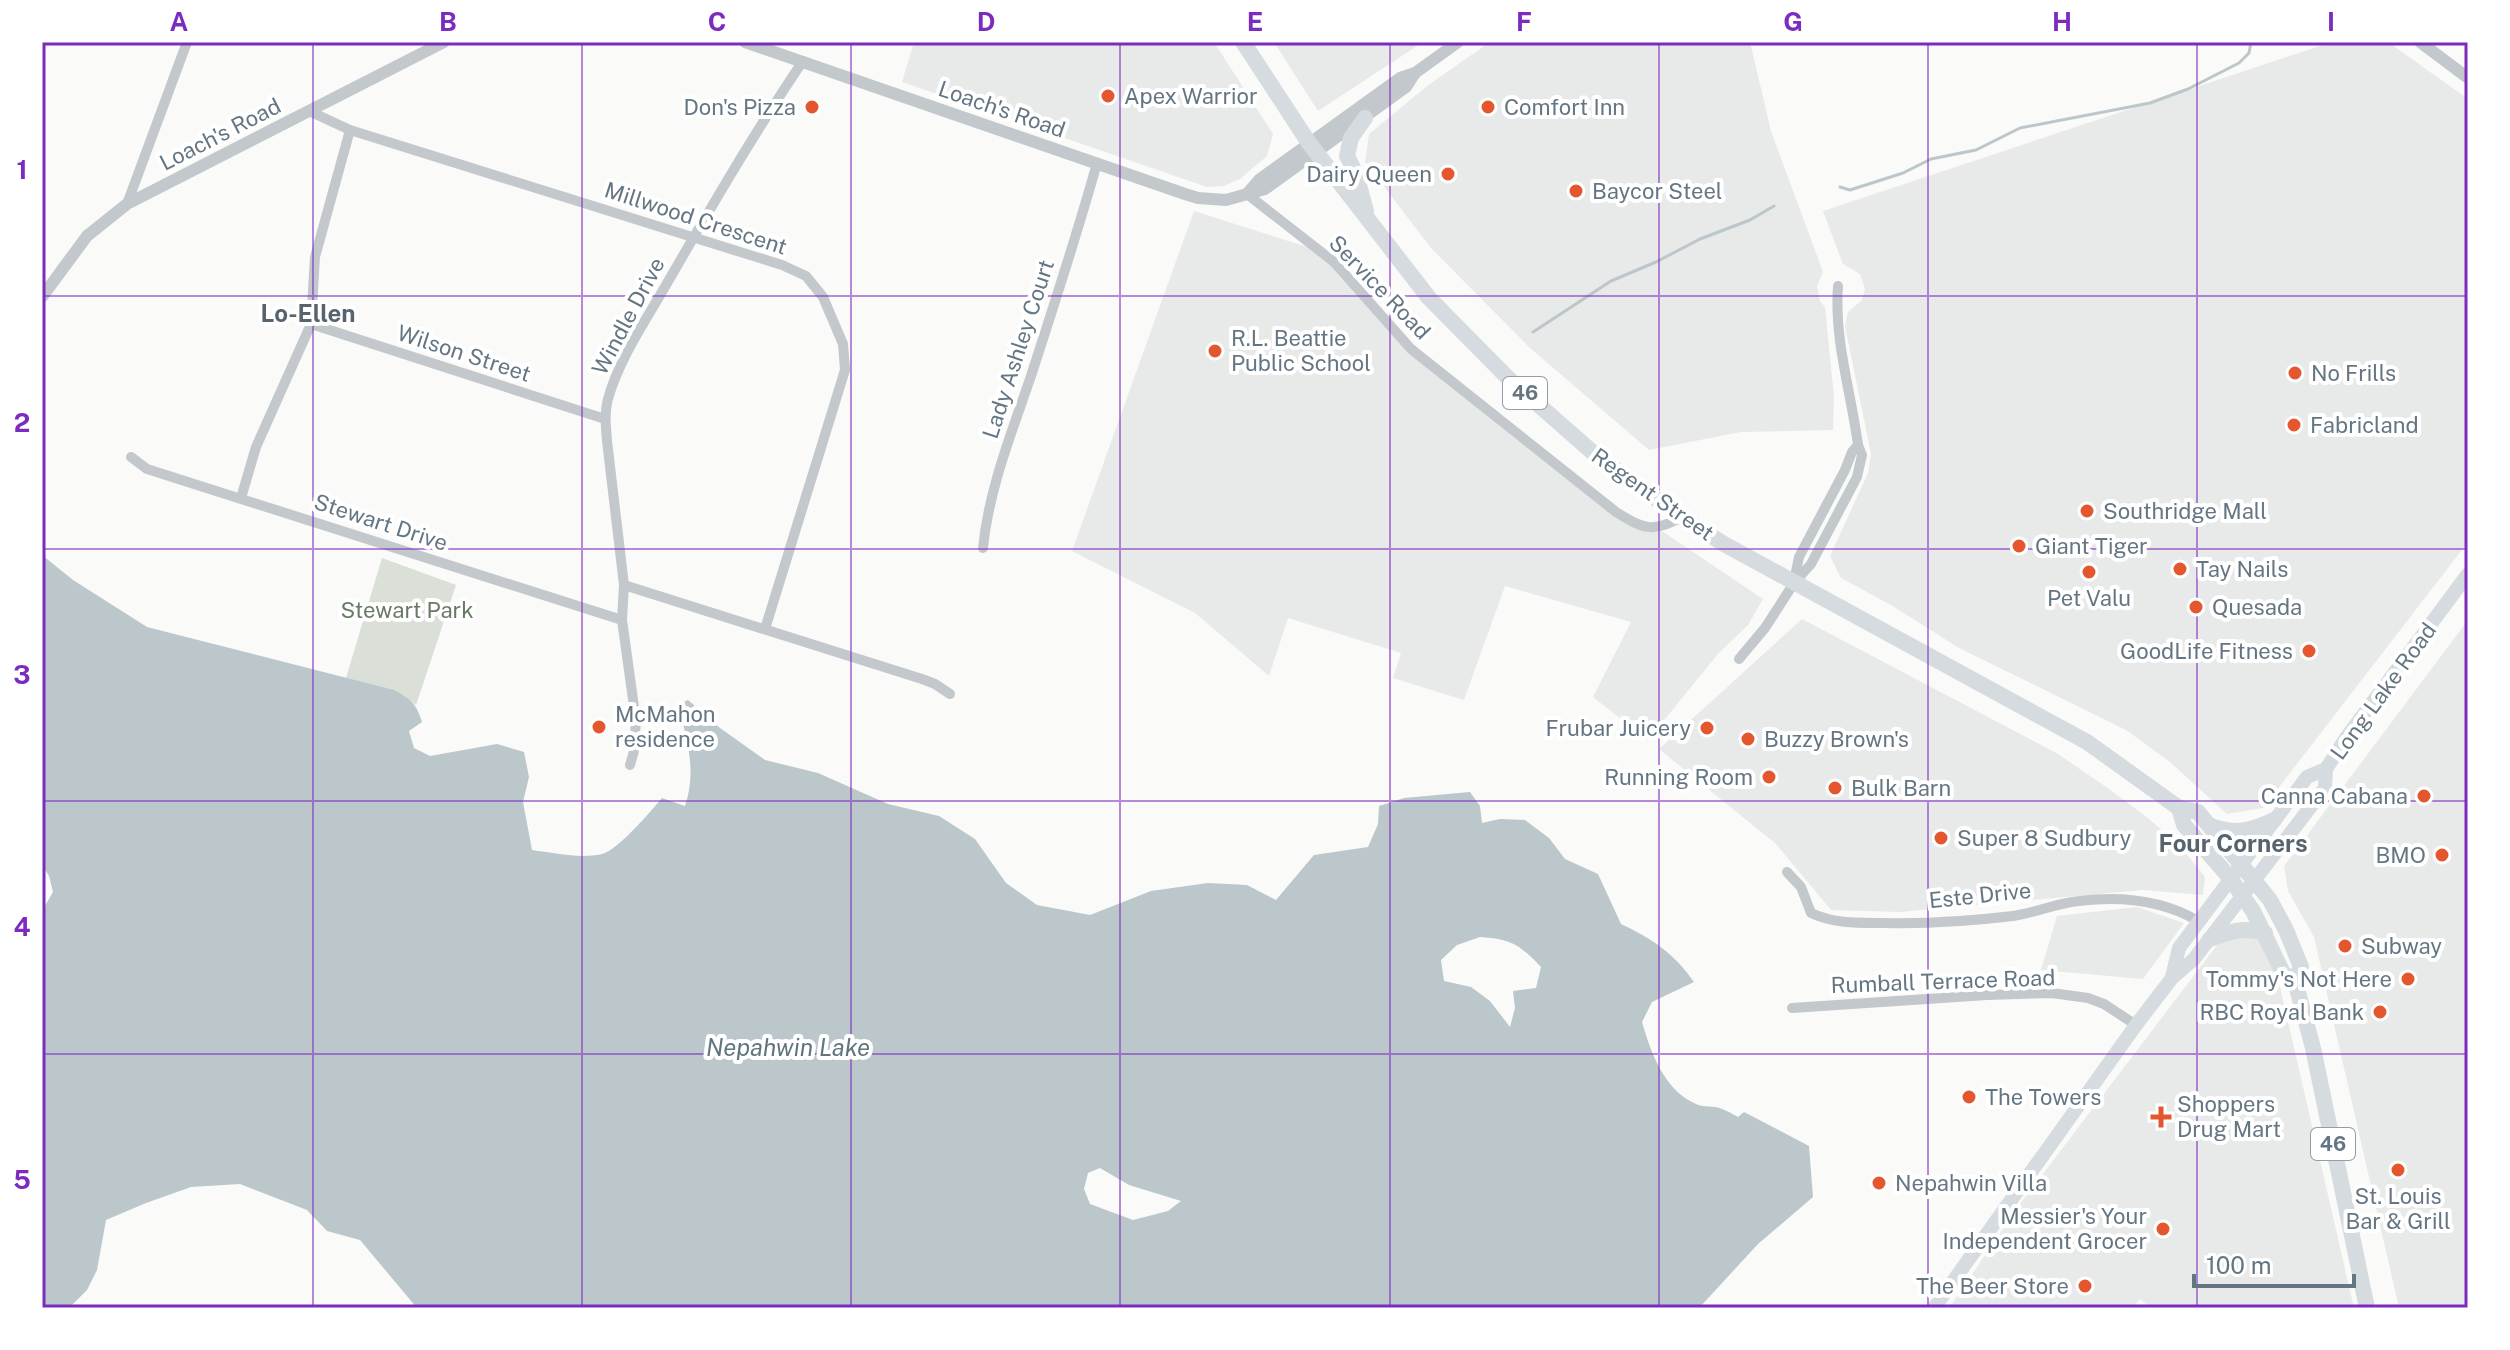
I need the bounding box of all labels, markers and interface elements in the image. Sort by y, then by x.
text: A [170,6,189,37]
text: B [439,6,457,37]
text: C [708,6,726,37]
text: D [977,6,995,37]
text: E [1247,6,1263,37]
text: F [1516,6,1532,37]
text: G [1783,6,1803,37]
text: H [2052,6,2072,37]
text: I [2327,6,2335,37]
street label: Loach's Road [935,75,1069,143]
place label: Apex Warrior [1124,83,1258,109]
marker: Apex Warrior [1099,87,1117,105]
street label: Loach's Road [155,92,285,176]
place label: Don's Pizza [684,94,796,120]
place label: Comfort Inn [1504,94,1625,120]
marker: Don's Pizza [803,98,821,116]
marker: Comfort Inn [1479,98,1497,116]
text: 1 [16,154,28,185]
place label: Dairy Queen [1306,161,1432,187]
marker: Dairy Queen [1439,165,1457,183]
street label: Millwood Crescent [602,176,790,260]
place label: Baycor Steel [1592,178,1723,204]
marker: Baycor Steel [1567,182,1585,200]
street label: Service Road [1324,230,1436,344]
street label: Windle Drive [586,253,670,379]
street label: Lady Ashley Court [977,256,1059,442]
district label: Lo-Ellen [261,299,355,327]
street label: Wilson Street [394,319,534,387]
place label: R.L. Beattie Public School [1231,325,1371,376]
marker: R.L. Beattie Public School [1206,342,1224,360]
place label: No Frills [2311,360,2396,386]
marker: No Frills [2286,364,2304,382]
road number: 46 [1503,377,1547,409]
text: 2 [14,407,30,438]
place label: Fabricland [2310,412,2419,438]
marker: Fabricland [2285,416,2303,434]
street label: Regent Street [1587,442,1719,546]
street label: Stewart Drive [311,488,451,556]
place label: Southridge Mall [2103,498,2267,524]
marker: Southridge Mall [2078,502,2096,520]
place label: Giant Tiger [2035,533,2148,559]
marker: Giant Tiger [2010,537,2028,555]
place label: Tay Nails [2196,556,2288,582]
marker: Tay Nails [2171,560,2189,578]
marker: Pet Valu [2080,563,2098,581]
place label: Pet Valu [2047,585,2131,611]
place label: Quesada [2212,594,2302,620]
park label: Stewart Park [340,597,474,623]
marker: Quesada [2187,598,2205,616]
street label: Long Lake Road [2325,618,2441,764]
place label: GoodLife Fitness [2120,638,2293,664]
marker: GoodLife Fitness [2300,642,2318,660]
text: 3 [13,659,31,690]
place label: McMahon residence [615,701,716,752]
place label: Frubar Juicery [1545,715,1691,741]
marker: McMahon residence [590,718,608,736]
marker: Frubar Juicery [1698,719,1716,737]
place label: Buzzy Brown's [1764,726,1909,752]
marker: Buzzy Brown's [1739,730,1757,748]
place label: Running Room [1604,764,1753,790]
marker: Running Room [1760,768,1778,786]
place label: Bulk Barn [1851,775,1951,801]
marker: Bulk Barn [1826,779,1844,797]
place label: Canna Cabana [2261,783,2408,809]
marker: Canna Cabana [2415,787,2433,805]
place label: Super 8 Sudbury [1957,825,2131,851]
marker: Super 8 Sudbury [1932,829,1950,847]
district label: Four Corners [2158,829,2308,857]
place label: BMO [2375,842,2426,868]
marker: BMO [2433,846,2451,864]
street label: Este Drive [1927,877,2033,913]
text: 4 [13,911,31,942]
place label: Subway [2361,933,2442,959]
marker: Subway [2336,937,2354,955]
street label: Rumball Terrace Road [1830,964,2056,998]
place label: Tommy's Not Here [2206,966,2392,992]
marker: Tommy's Not Here [2399,970,2417,988]
place label: RBC Royal Bank [2199,999,2364,1025]
marker: RBC Royal Bank [2371,1003,2389,1021]
water label: Nepahwin Lake [706,1033,870,1061]
place label: The Towers [1985,1084,2101,1110]
marker: The Towers [1960,1088,1978,1106]
place label: Shoppers Drug Mart [2177,1091,2281,1142]
marker: Shoppers Drug Mart [2152,1108,2170,1126]
road number: 46 [2311,1128,2355,1160]
marker: St. Louis Bar & Grill [2389,1161,2407,1179]
text: 5 [13,1164,31,1195]
place label: Nepahwin Villa [1895,1170,2047,1196]
marker: Nepahwin Villa [1870,1174,1888,1192]
place label: St. Louis Bar & Grill [2345,1183,2451,1234]
place label: Messier's Your Independent Grocer [1943,1203,2147,1254]
marker: Messier's Your Independent Grocer [2154,1220,2172,1238]
scale bar [2194,1238,2354,1288]
text: 100 m [2206,1251,2272,1279]
place label: The Beer Store [1916,1273,2069,1299]
marker: The Beer Store [2076,1277,2094,1295]

